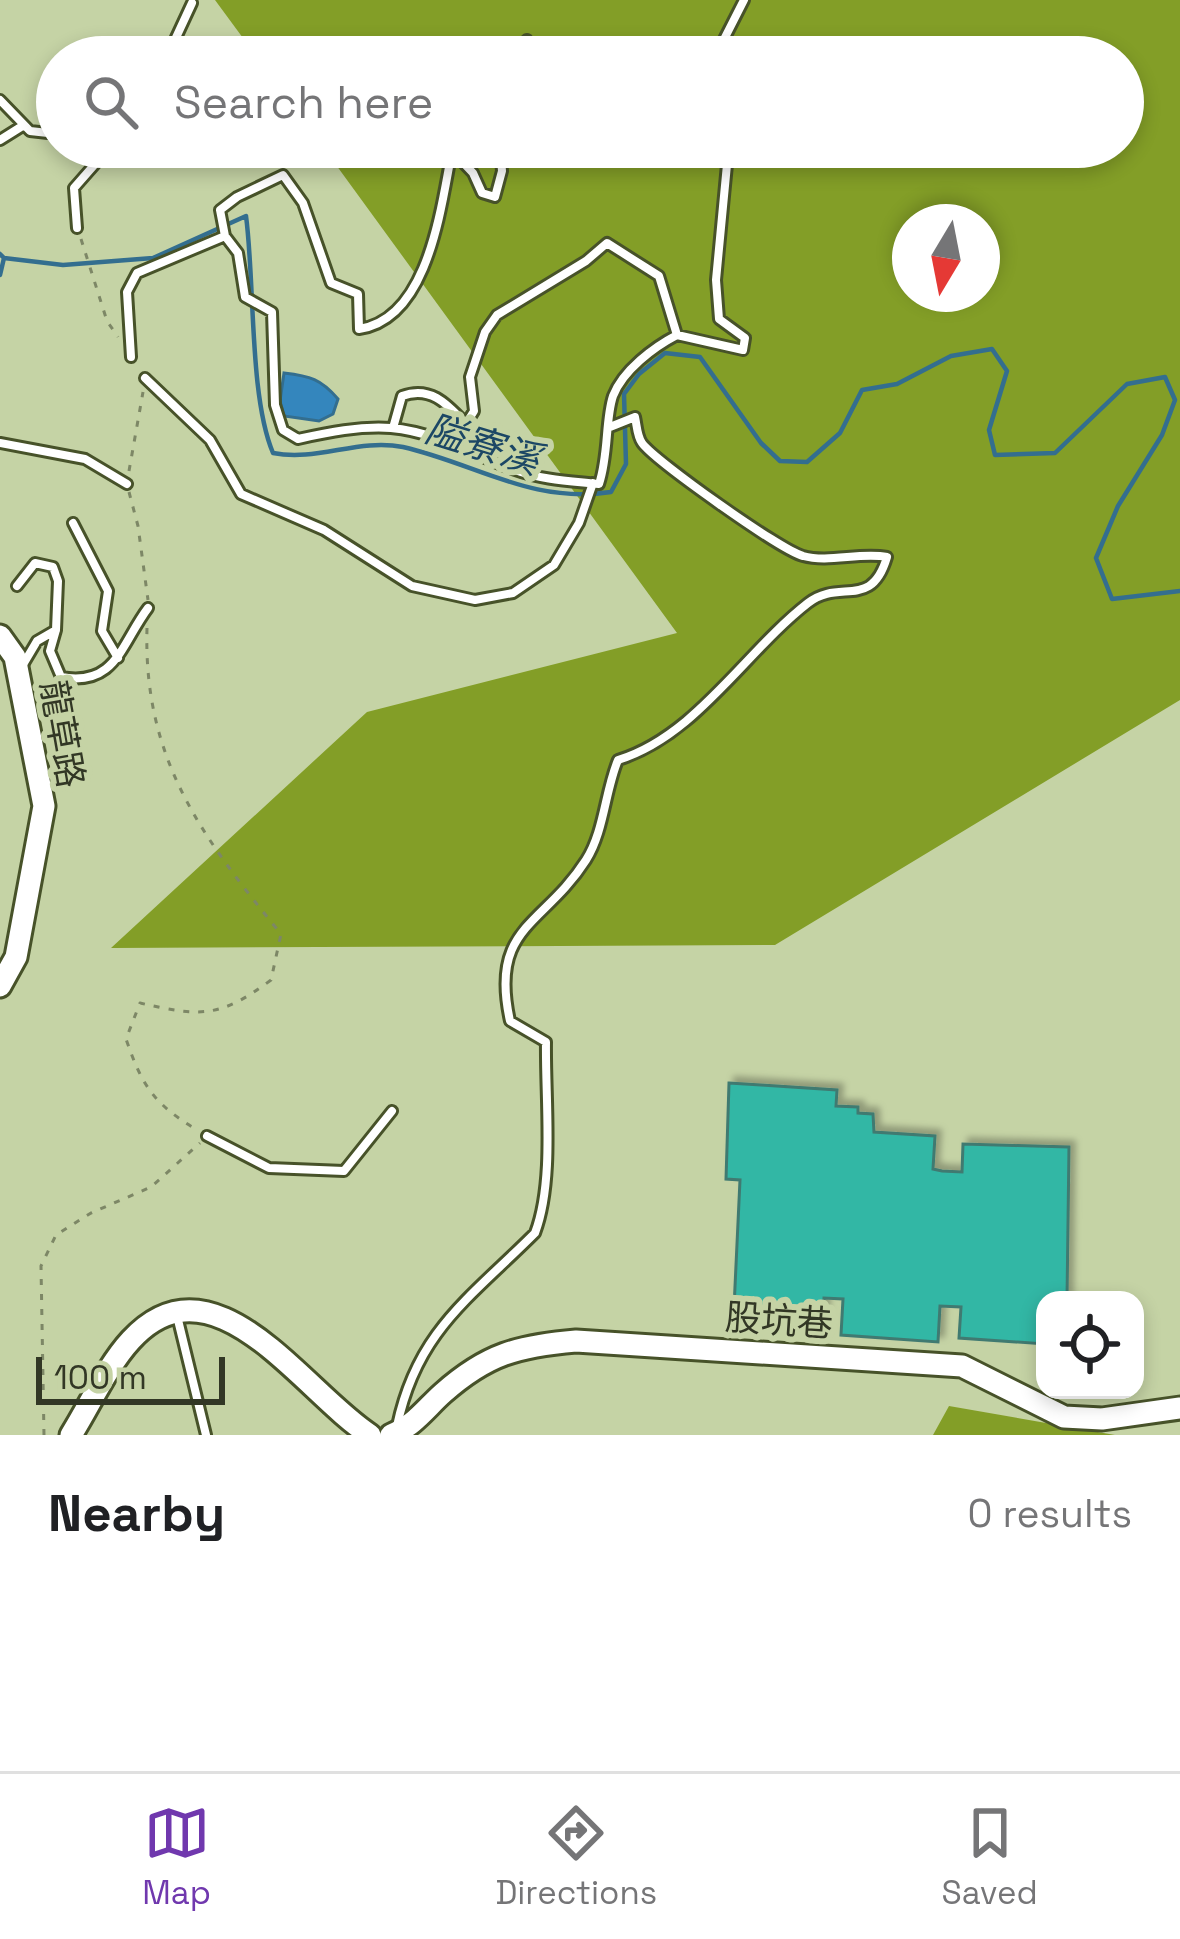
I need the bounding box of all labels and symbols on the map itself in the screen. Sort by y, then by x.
north arrow [892,204,1000,312]
water label: 隘寮溪 [420,404,551,486]
street label: 龍草路 [30,677,94,791]
street label: 股坑巷 [723,1294,834,1348]
scale bar [36,1351,225,1404]

